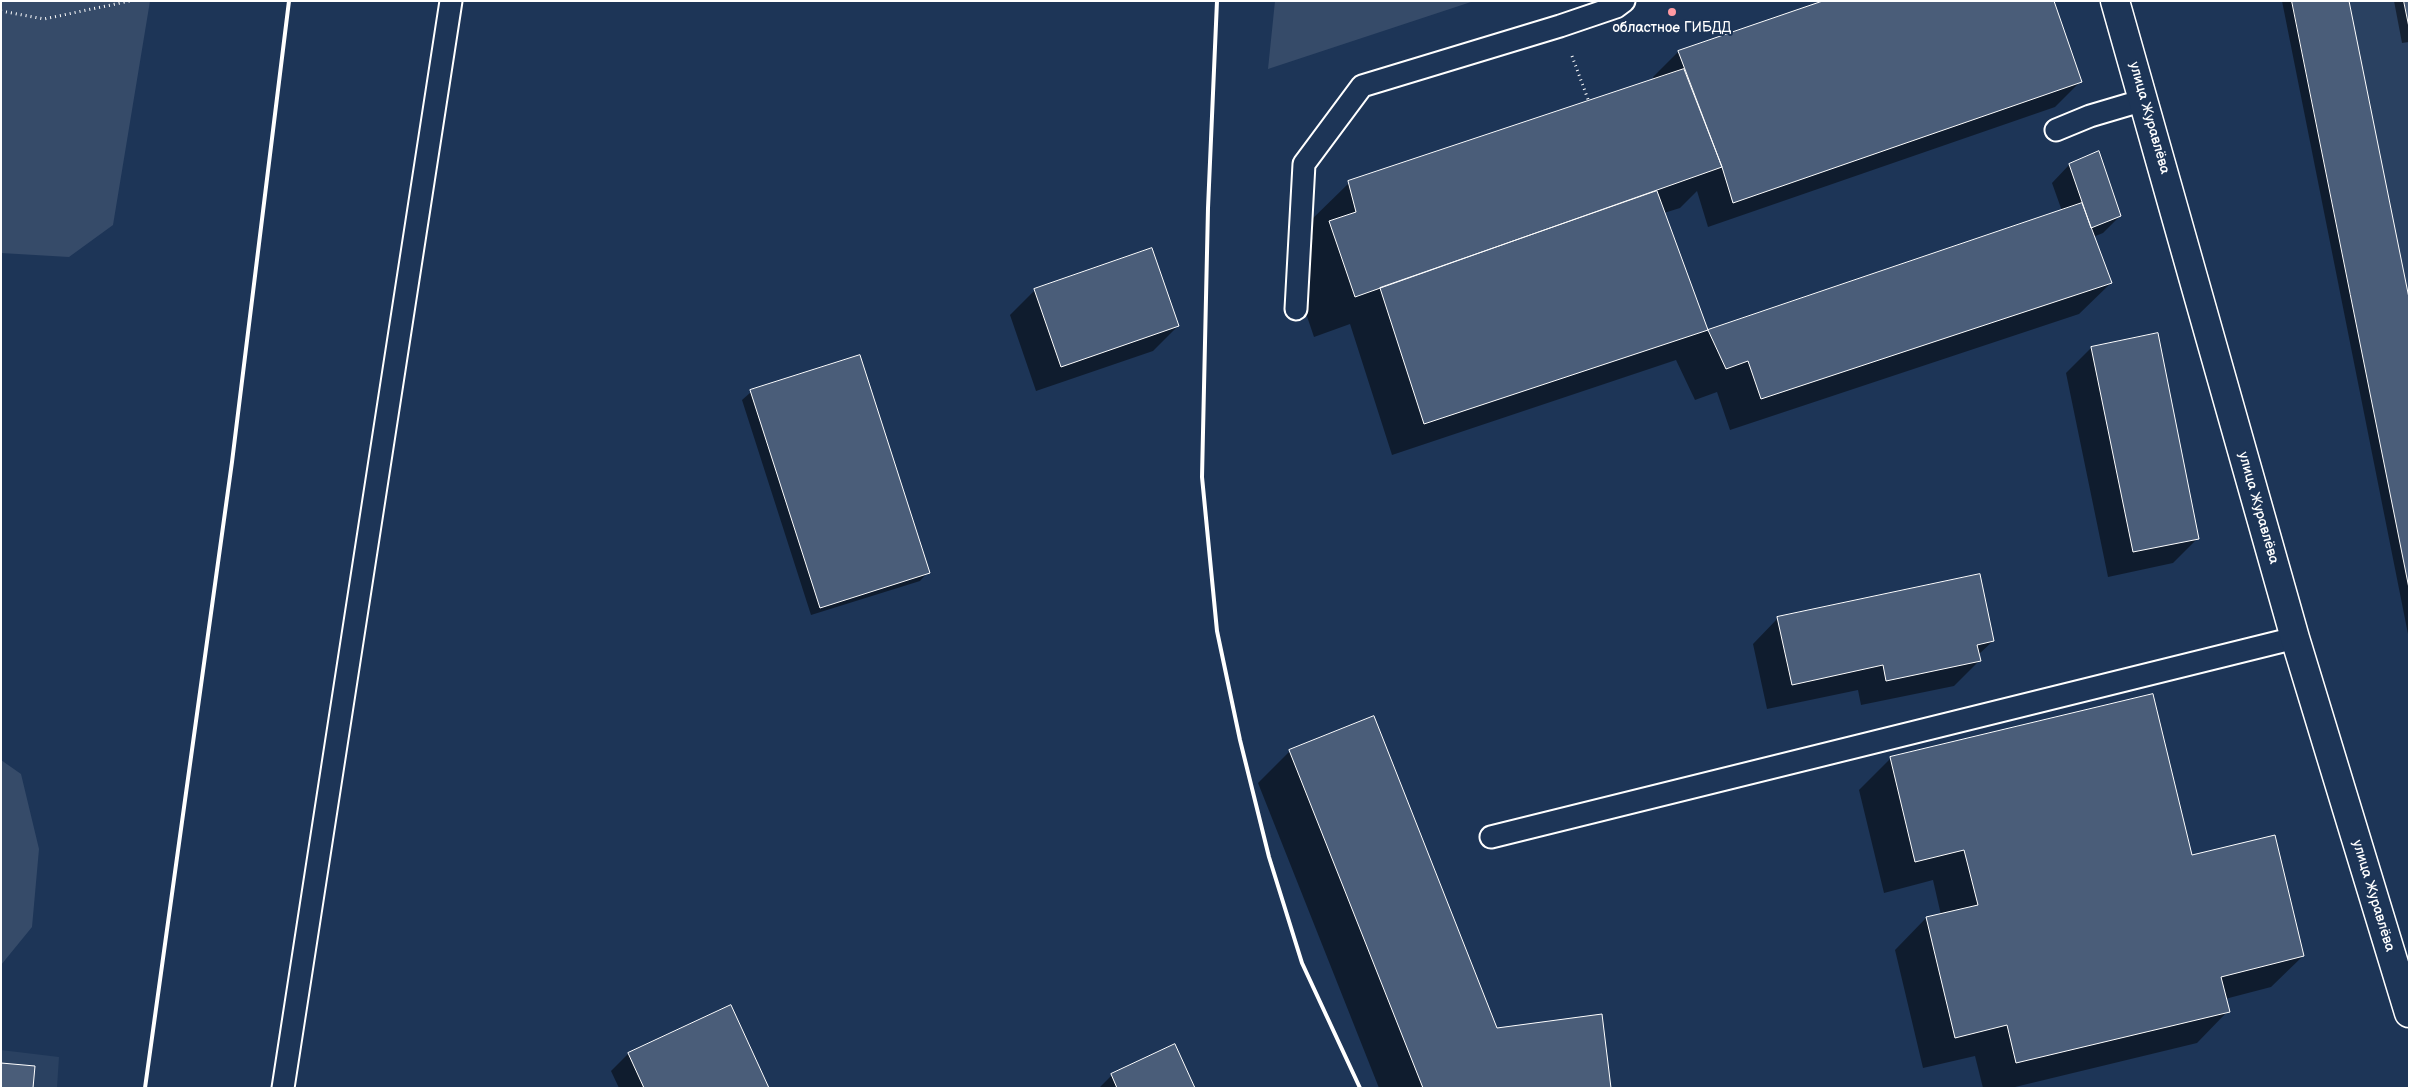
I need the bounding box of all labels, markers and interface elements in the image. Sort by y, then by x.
marker: областное ГИБДД [1666,6,1678,18]
place label: областное ГИБДД [1612,20,1732,36]
street label: улица Журавлёва [2125,60,2173,176]
street label: улица Журавлёва [2234,450,2282,566]
street label: улица Журавлёва [2348,838,2398,954]

